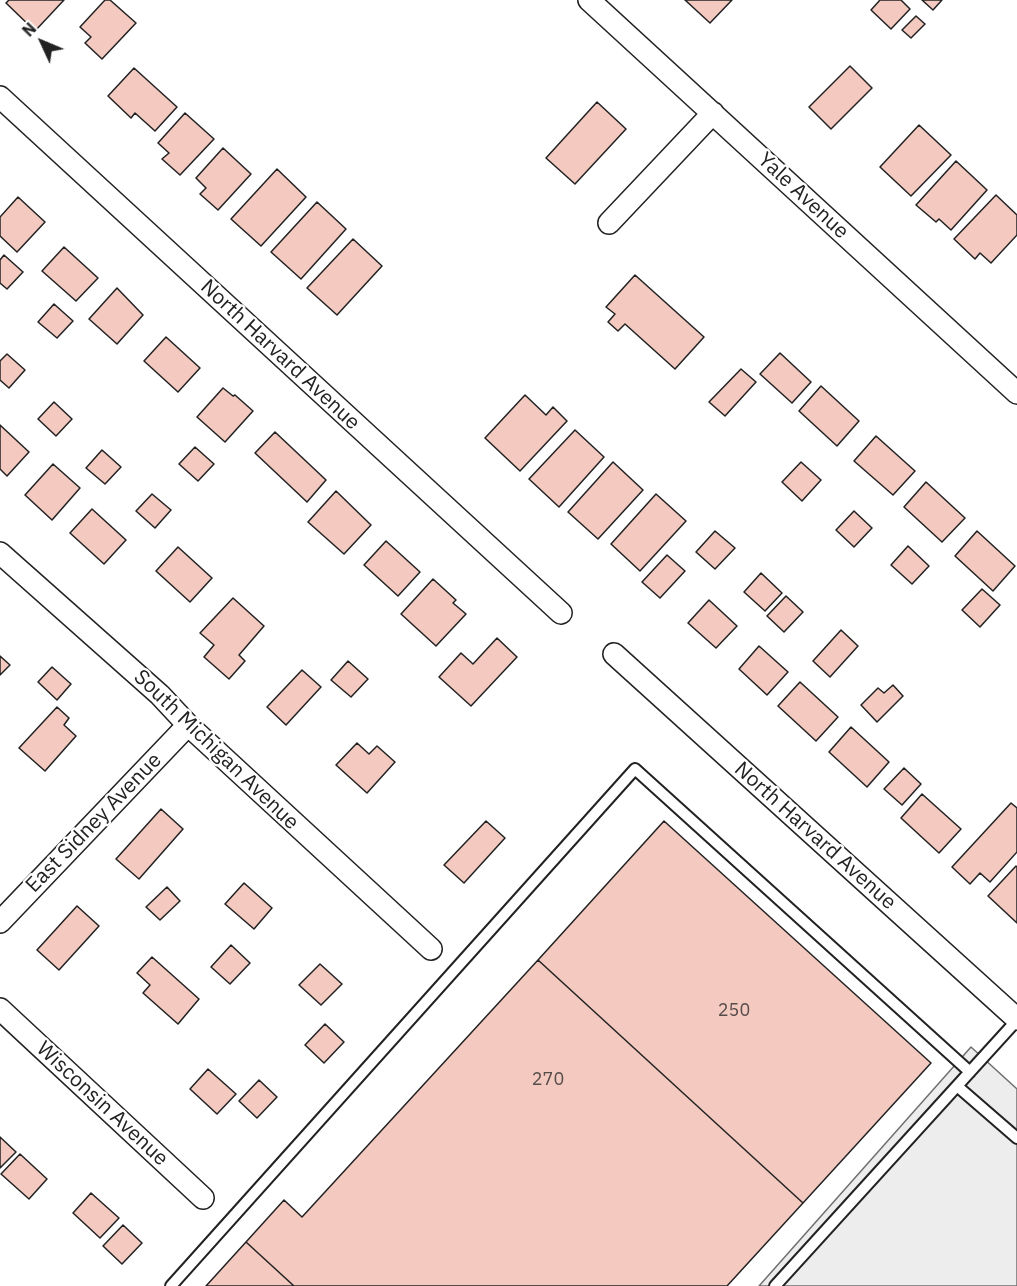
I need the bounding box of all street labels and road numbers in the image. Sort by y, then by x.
street label: Yale Avenue [752,148,854,244]
street label: North Harvard Avenue [195,275,365,435]
street label: South Michigan Avenue [128,665,304,835]
street label: East Sidney Avenue [21,748,167,898]
street label: North Harvard Avenue [729,757,901,915]
street label: Wisconsin Avenue [31,1037,173,1171]

